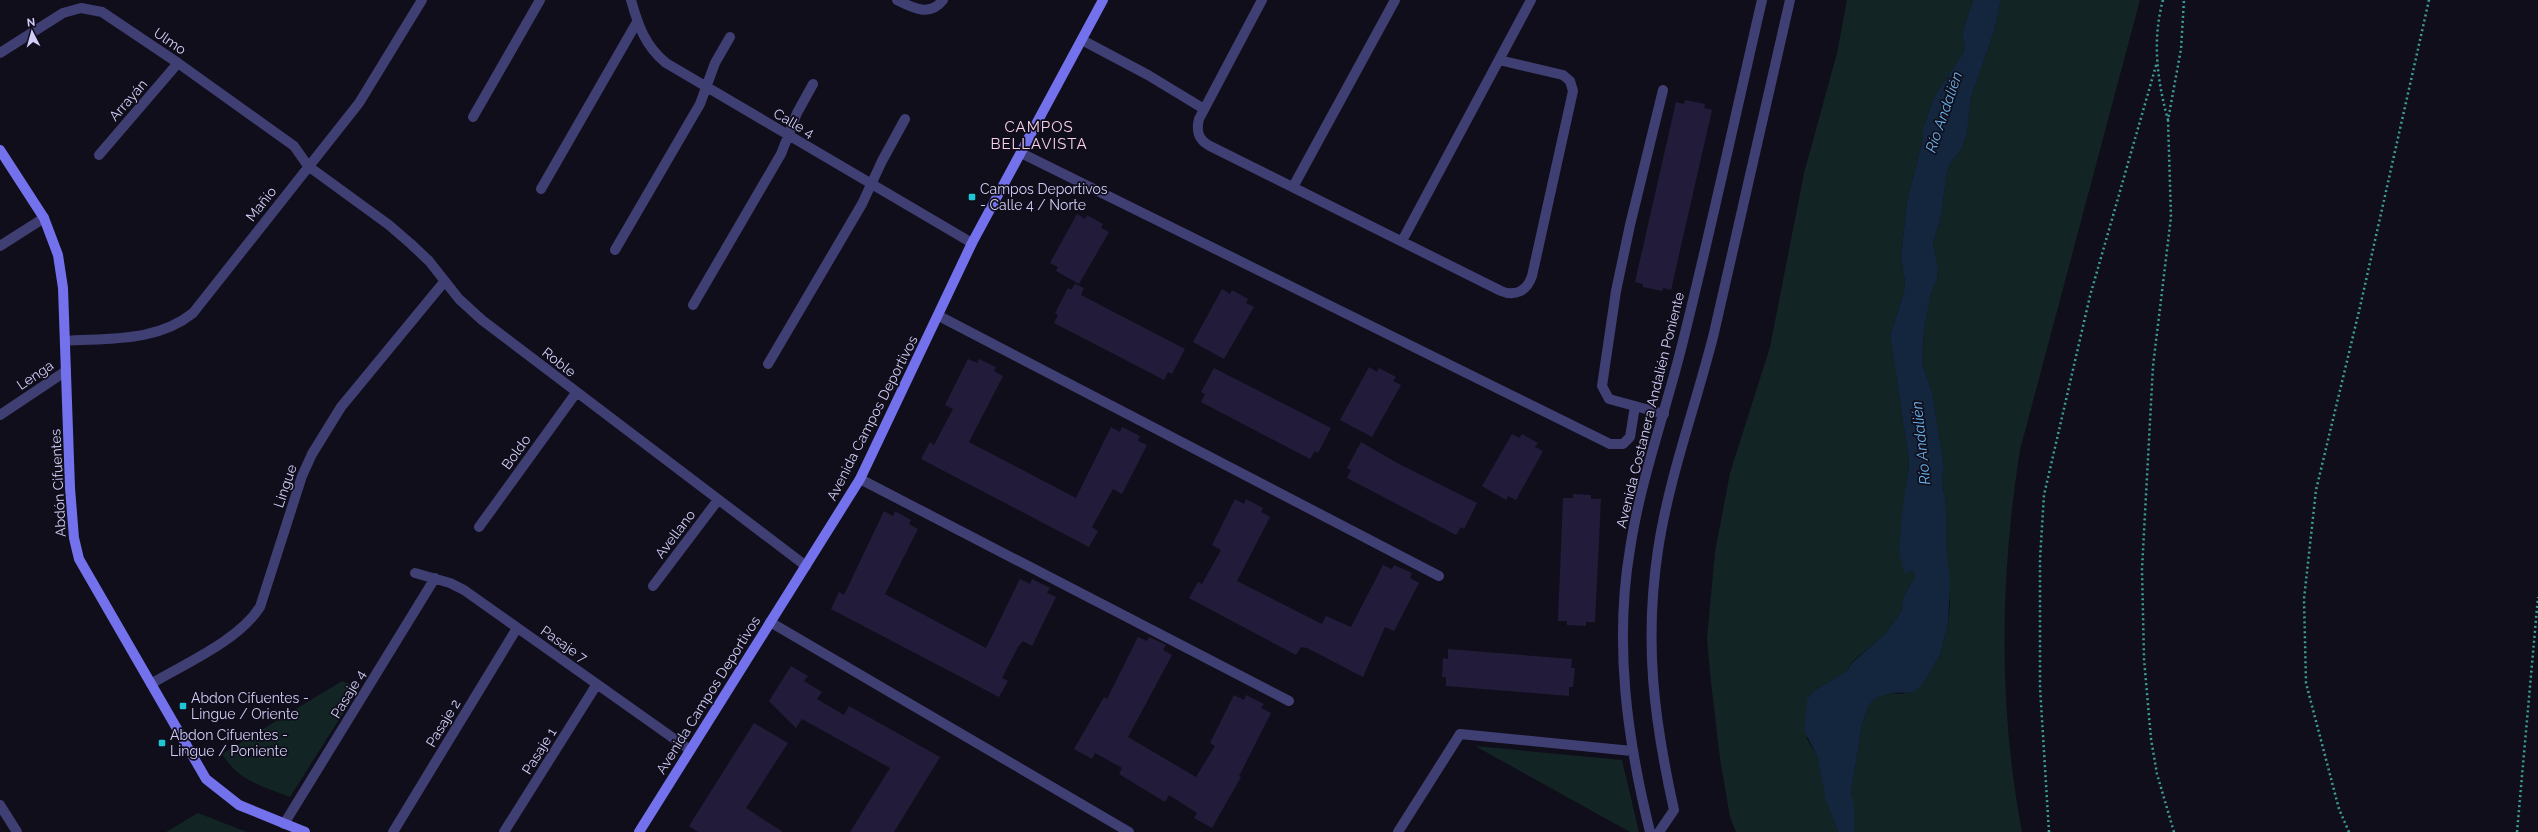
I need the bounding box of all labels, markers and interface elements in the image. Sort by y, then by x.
north arrow [12,12,52,52]
text: N [26,16,36,29]
street label: Ulmo [151,24,189,58]
water label: Río Andalién [1922,69,1966,155]
street label: Arrayán [106,76,150,124]
street label: Calle 4 [771,105,817,141]
district label: CAMPOS BELLAVISTA [990,118,1088,153]
place label: Campos Deportivos - Calle 4 / Norte [980,181,1108,213]
street label: Mañío [243,184,279,224]
marker: Campos Deportivos - Calle 4 / Norte [967,192,977,202]
street label: Avenida Costanera Andalién Poniente [1613,290,1687,530]
street label: Avenida Campos Deportivos [823,333,921,503]
street label: Roble [539,344,579,380]
street label: Lenga [14,357,56,393]
water label: Río Andalién [1908,400,1934,486]
street label: Abdón Cifuentes [47,428,69,538]
street label: Boldo [498,432,534,472]
street label: Lingue [270,462,300,510]
street label: Avellano [652,507,698,561]
street label: Avenida Campos Deportivos [653,613,763,777]
street label: Pasaje 7 [538,622,591,666]
street label: Pasaje 4 [327,667,369,721]
place label: Abdon Cifuentes - Lingue / Oriente [191,690,309,722]
street label: Pasaje 2 [423,696,463,750]
marker: Abdon Cifuentes - Lingue / Oriente [178,701,188,711]
street label: Pasaje 1 [519,725,559,777]
place label: Abdon Cifuentes - Lingue / Poniente [170,727,288,759]
marker: Abdon Cifuentes - Lingue / Poniente [157,738,167,748]

